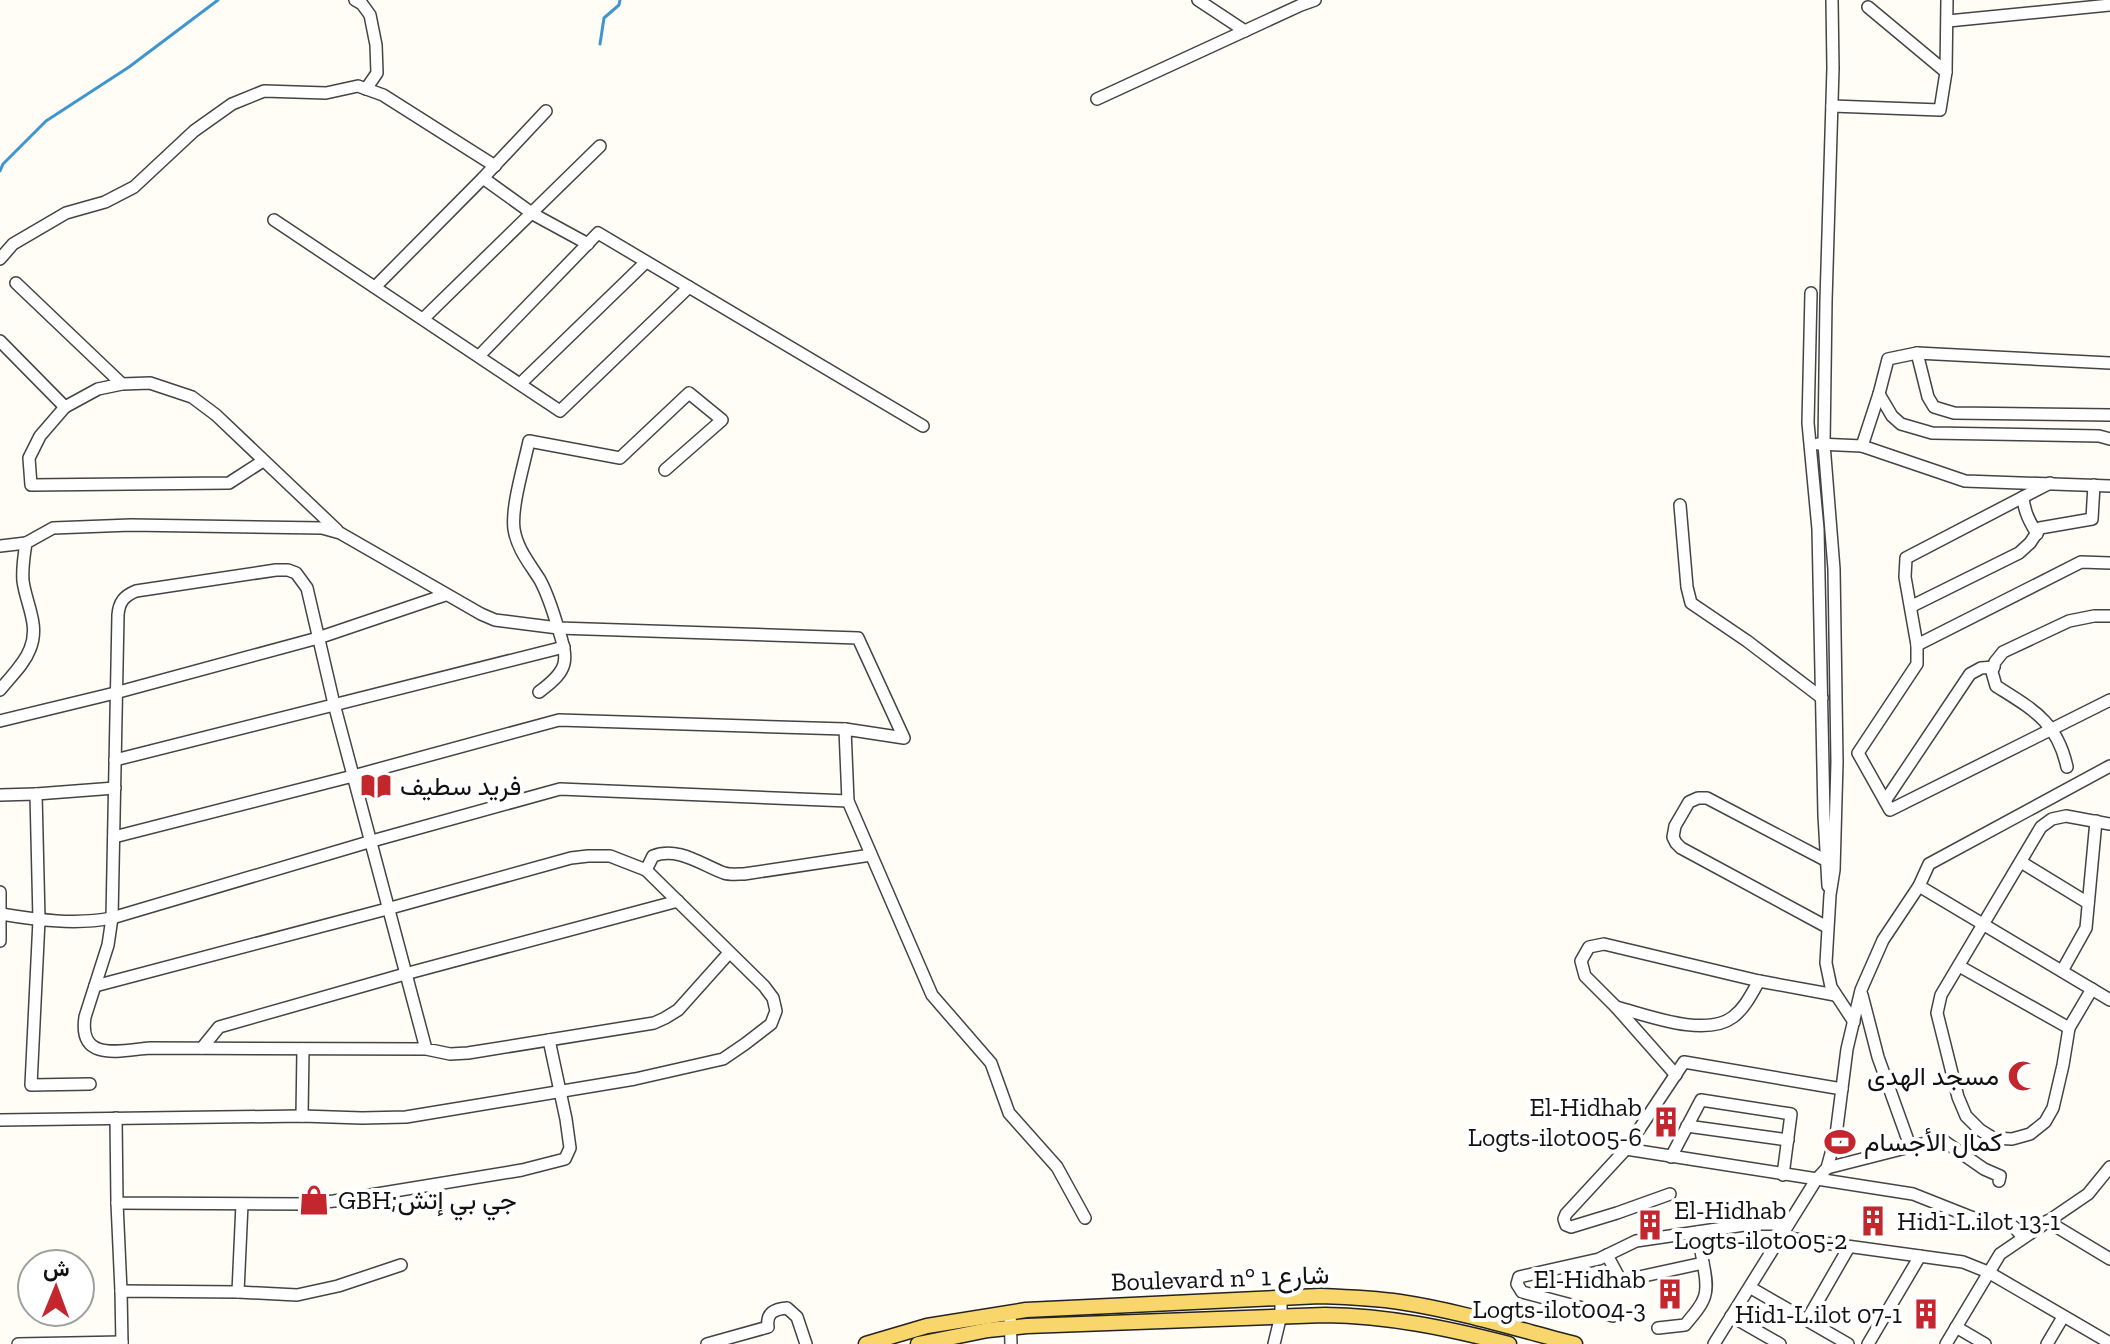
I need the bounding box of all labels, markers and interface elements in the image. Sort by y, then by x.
library icon: فريد سطيف [359,769,393,803]
place label: فريد سطيف [400,770,521,802]
mosque icon: مسجد الهدى [2006,1059,2040,1093]
place label: مسجد الهدى [1867,1060,1999,1092]
place label: El-Hidhab Logts-ilot005-6 [1468,1091,1642,1153]
building icon: El-Hidhab Logts-ilot005-6 [1649,1105,1683,1139]
sports icon: كمال الأجسام [1823,1125,1857,1159]
place label: كمال الأجسام [1864,1126,2002,1159]
shop icon: GBH;جي بي إتش [297,1183,331,1217]
place label: GBH;جي بي إتش [338,1184,517,1221]
place label: El-Hidhab Logts-ilot005-2 [1674,1194,1848,1256]
building icon: Hid1-L.ilot 13-1 [1856,1204,1890,1238]
place label: Hid1-L.ilot 13-1 [1897,1205,2060,1237]
building icon: El-Hidhab Logts-ilot005-2 [1633,1208,1667,1242]
north arrow [16,1248,96,1328]
text: ش [43,1255,70,1282]
street label: Boulevard n° شارع 1 [1110,1258,1330,1300]
place label: El-Hidhab Logts-ilot004-3 [1473,1263,1646,1325]
building icon: El-Hidhab Logts-ilot004-3 [1653,1277,1687,1311]
building icon: Hid1-L.ilot 07-1 [1909,1297,1943,1331]
place label: Hid1-L.ilot 07-1 [1735,1298,1902,1330]

